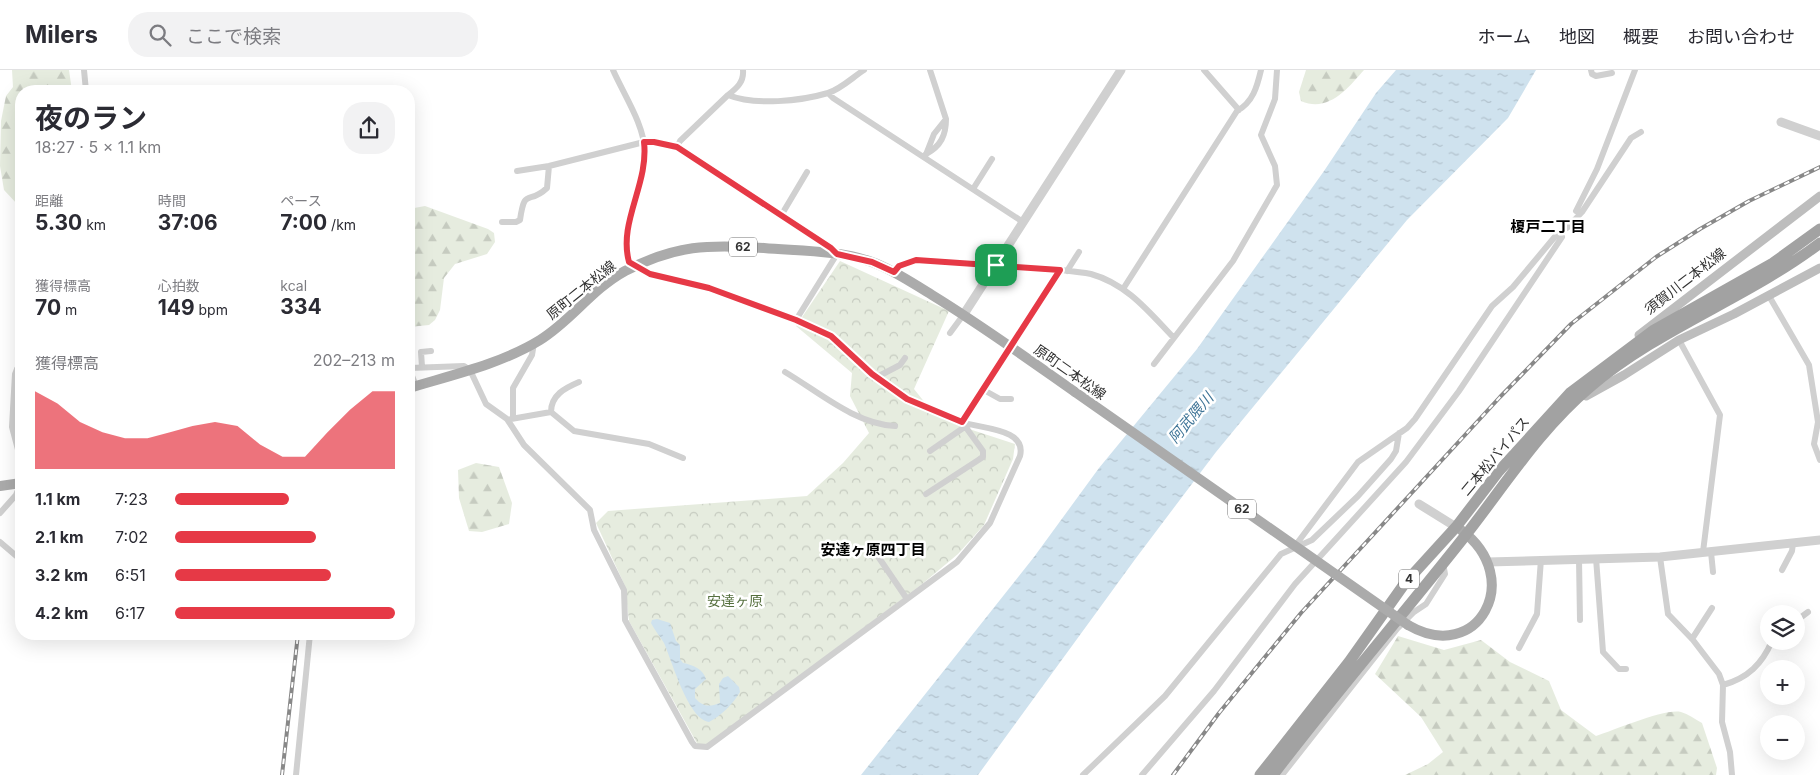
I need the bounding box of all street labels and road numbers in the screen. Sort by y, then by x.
road number: 62 [729,238,757,256]
street label: 須賀川二本松線 [1641,244,1729,317]
street label: 原町二本松線 [543,257,619,323]
street label: 原町二本松線 [1031,341,1110,403]
street label: 二本松バイパス [1457,413,1533,499]
road number: 62 [1228,499,1256,518]
road number: 4 [1399,569,1419,588]

